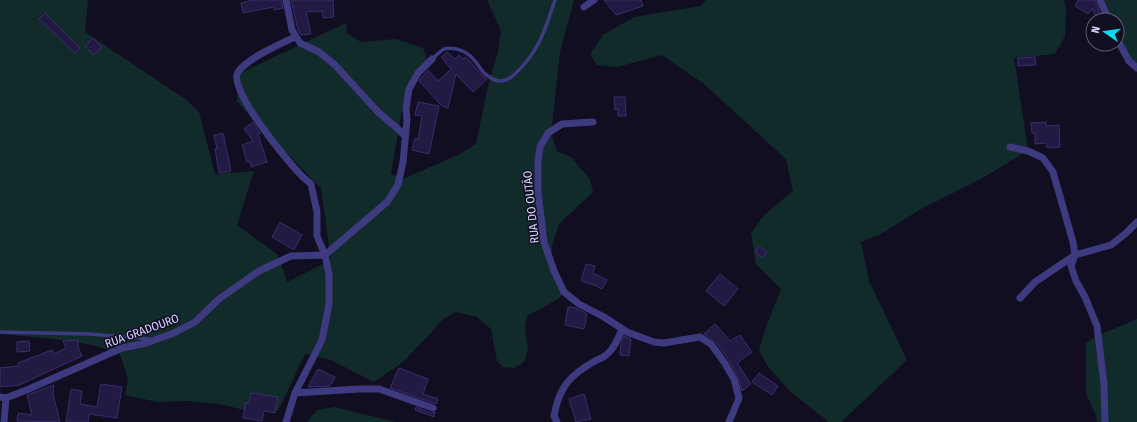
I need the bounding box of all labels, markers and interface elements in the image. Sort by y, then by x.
north arrow [1085,12,1125,52]
text: N [1089,25,1103,35]
street label: RUA DO OUTÃO [519,170,542,244]
street label: RUA GRADOURO [103,311,181,351]

